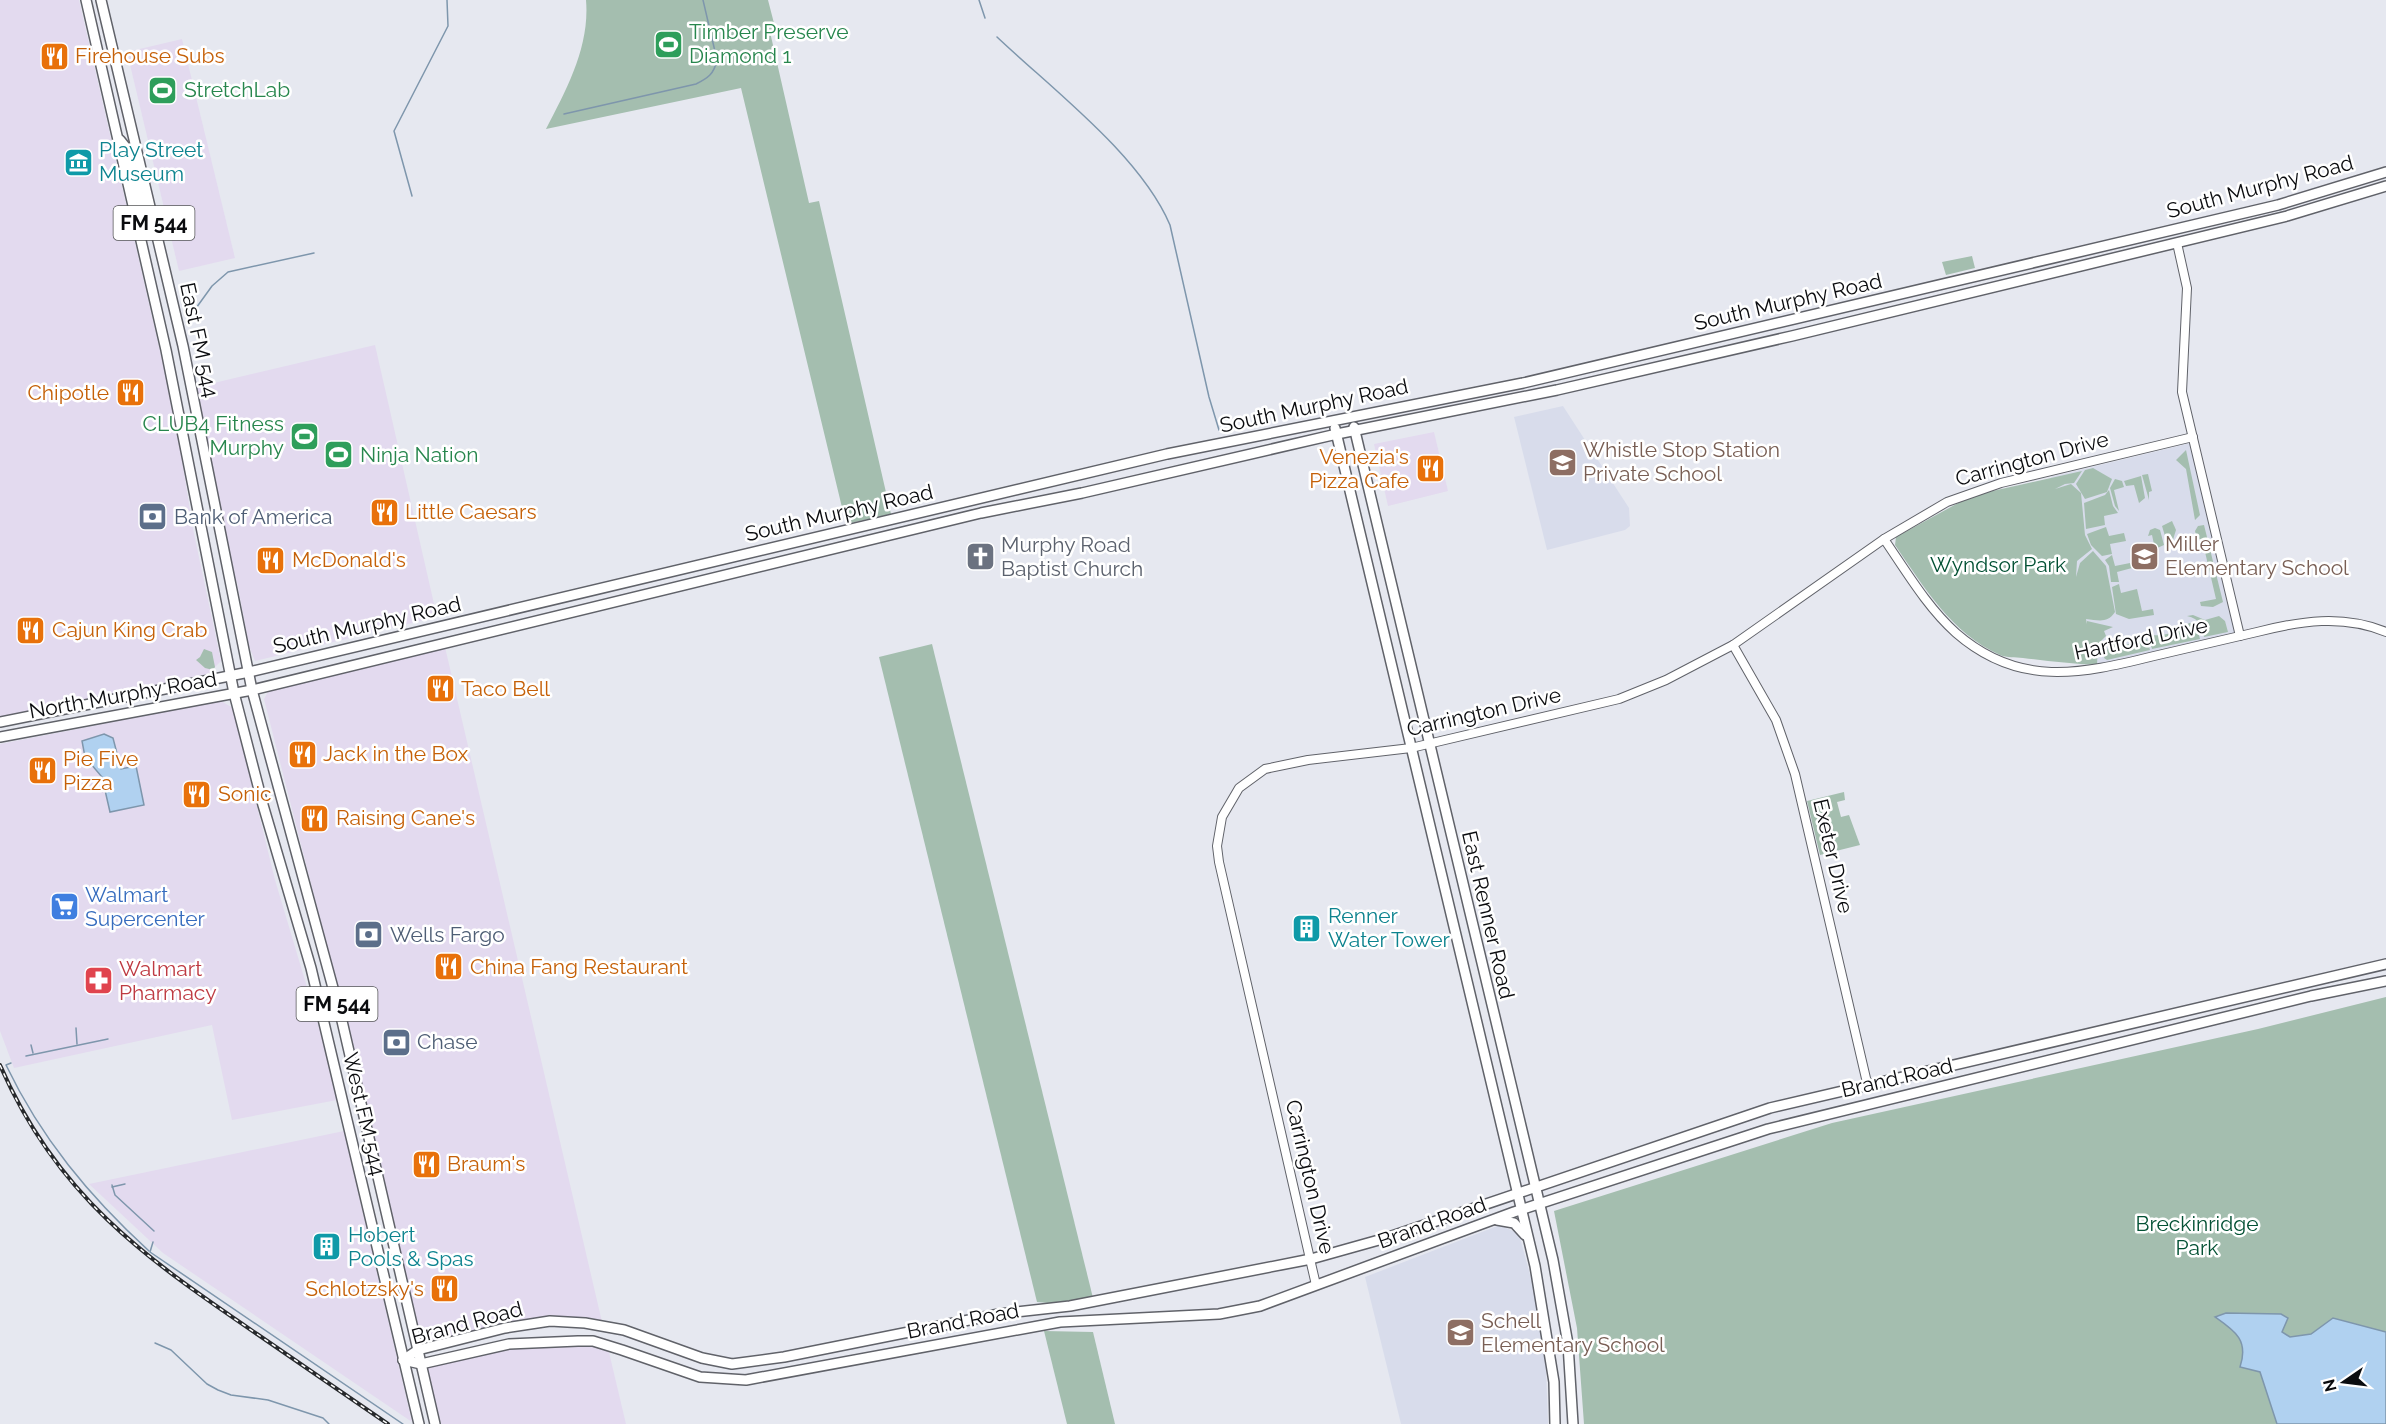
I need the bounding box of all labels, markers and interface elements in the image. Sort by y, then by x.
place label: Timber Preserve Diamond 1 [689,19,849,68]
sports icon: Timber Preserve Diamond 1 [652,28,684,60]
restaurant icon: Firehouse Subs [38,40,70,72]
place label: Firehouse Subs [75,43,225,68]
sports icon: StretchLab [147,74,179,106]
place label: StretchLab [184,77,290,102]
place label: Play Street Museum [99,137,203,186]
museum icon: Play Street Museum [62,146,94,178]
street label: South Murphy Road [2164,150,2356,223]
road number: FM 544 [114,206,195,240]
street label: South Murphy Road [1691,268,1884,335]
street label: East FM 544 [175,280,224,400]
street label: South Murphy Road [1217,373,1410,438]
restaurant icon: Chipotle [114,377,146,409]
place label: Chipotle [27,380,109,405]
place label: CLUB4 Fitness Murphy [142,411,284,460]
sports icon: CLUB4 Fitness Murphy [289,420,321,452]
street label: Carrington Drive [1953,426,2111,491]
place label: Whistle Stop Station Private School [1583,437,1780,486]
sports icon: Ninja Nation [323,439,355,471]
place label: Ninja Nation [360,442,478,467]
place label: Venezia's Pizza Cafe [1309,444,1409,493]
school or university icon: Whistle Stop Station Private School [1546,446,1578,478]
restaurant icon: Venezia's Pizza Cafe [1414,453,1446,485]
street label: South Murphy Road [742,479,935,546]
restaurant icon: Little Caesars [368,496,400,528]
place label: Little Caesars [405,499,537,524]
bank icon: Bank of America [137,501,169,533]
place label: Bank of America [174,504,332,529]
place label: Miller Elementary School [2165,531,2349,580]
place label: Murphy Road Baptist Church [1001,532,1143,581]
school or university icon: Miller Elementary School [2128,540,2160,572]
church icon: Murphy Road Baptist Church [964,541,996,573]
restaurant icon: McDonald's [255,544,287,576]
place label: McDonald's [292,547,406,572]
park label: Wyndsor Park [1930,552,2066,577]
street label: South Murphy Road [270,591,463,658]
street label: Hartford Drive [2072,612,2210,665]
restaurant icon: Cajun King Crab [15,614,47,646]
place label: Cajun King Crab [52,617,207,642]
street label: North Murphy Road [27,666,219,723]
restaurant icon: Taco Bell [424,673,456,705]
place label: Taco Bell [461,676,550,701]
street label: Carrington Drive [1404,682,1563,741]
restaurant icon: Jack in the Box [286,738,318,770]
place label: Jack in the Box [323,741,469,766]
place label: Pie Five Pizza [63,746,138,795]
restaurant icon: Pie Five Pizza [26,755,58,787]
restaurant icon: Sonic [181,778,213,810]
place label: Sonic [218,781,272,806]
street label: Exeter Drive [1808,796,1859,916]
restaurant icon: Raising Cane's [299,802,331,834]
place label: Raising Cane's [336,805,475,830]
street label: East Renner Road [1457,828,1520,1001]
place label: Walmart Supercenter [85,882,206,931]
supermarket icon: Walmart Supercenter [48,891,80,923]
place label: Renner Water Tower [1328,903,1451,952]
building icon: Renner Water Tower [1291,912,1323,944]
bank icon: Wells Fargo [353,919,385,951]
place label: Wells Fargo [390,922,505,947]
restaurant icon: China Fang Restaurant [433,951,465,983]
place label: China Fang Restaurant [470,954,688,979]
place label: Walmart Pharmacy [119,956,217,1005]
pharmacy icon: Walmart Pharmacy [82,965,114,997]
road number: FM 544 [296,987,378,1021]
bank icon: Chase [380,1026,412,1058]
place label: Chase [417,1029,478,1054]
street label: West FM 544 [338,1050,391,1178]
street label: Brand Road [1839,1053,1955,1102]
street label: Carrington Drive [1281,1097,1340,1256]
restaurant icon: Braum's [410,1148,442,1180]
place label: Braum's [447,1151,525,1176]
street label: Brand Road [1374,1191,1490,1254]
park label: Breckinridge Park [2135,1211,2259,1260]
place label: Hobert Pools & Spas [348,1222,474,1271]
building icon: Hobert Pools & Spas [311,1231,343,1263]
restaurant icon: Schlotzsky's [429,1273,461,1305]
place label: Schlotzsky's [305,1276,424,1301]
street label: Brand Road [409,1296,525,1349]
street label: Brand Road [905,1297,1021,1344]
place label: Schell Elementary School [1481,1308,1665,1357]
school or university icon: Schell Elementary School [1444,1317,1476,1349]
north arrow [2314,1352,2374,1412]
text: N [2319,1377,2341,1394]

